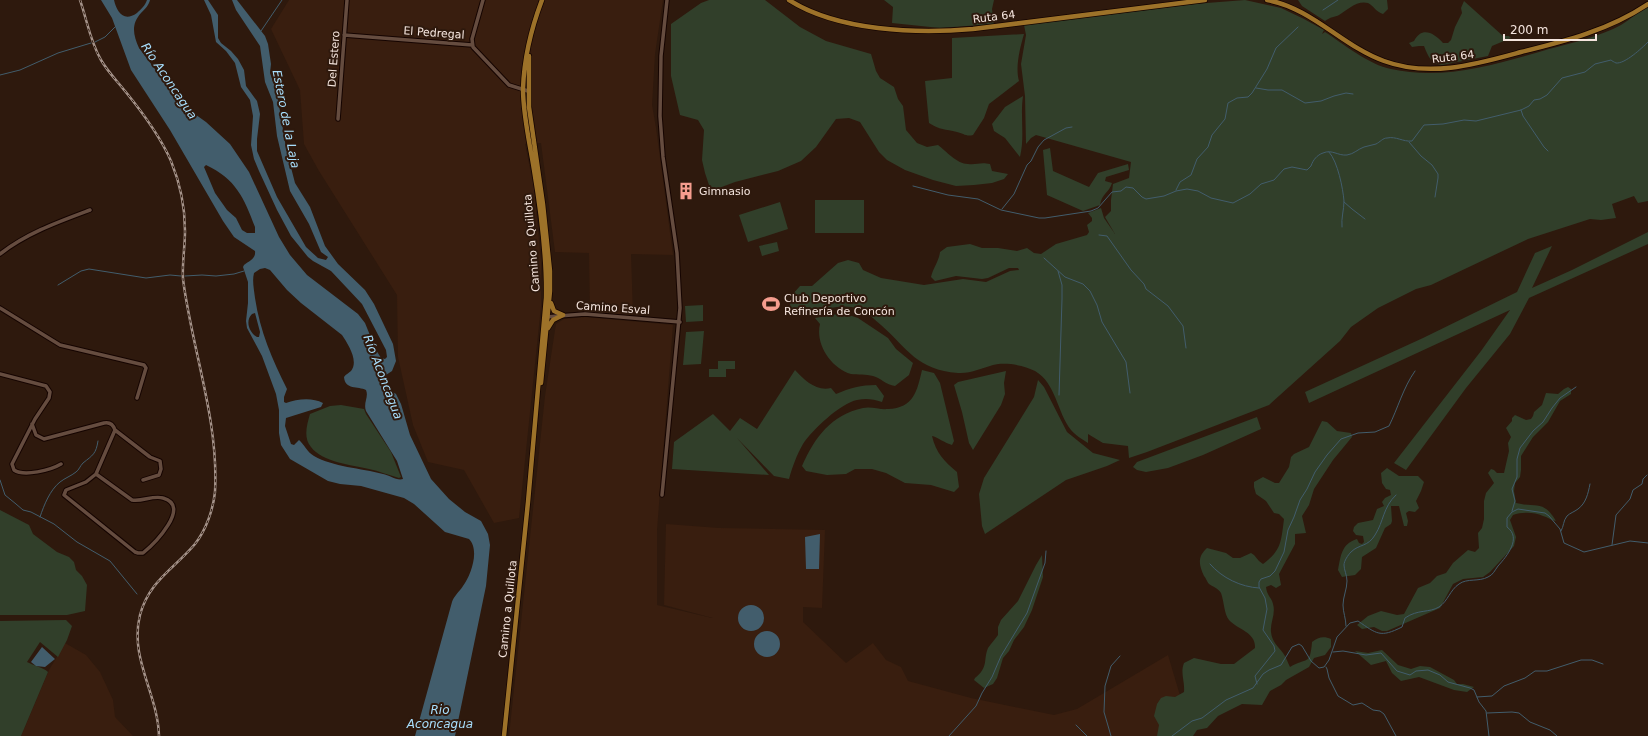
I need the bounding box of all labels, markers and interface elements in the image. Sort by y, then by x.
street label: Ruta 64 [972,8,1016,26]
scale bar [1504,16,1596,42]
text: 200 m [1510,23,1548,37]
street label: El Pedregal [403,24,465,42]
street label: Del Estero [326,30,342,88]
water label: Río Aconcagua [138,40,200,122]
street label: Ruta 64 [1431,48,1475,66]
water label: Estero de la Laja [270,69,302,169]
building icon: Gimnasio [676,181,696,201]
place label: Gimnasio [699,185,751,198]
street label: Camino a Quillota [521,194,543,292]
place label: Club Deportivo Refinería de Concón [784,292,895,318]
sports icon: Club Deportivo Refinería de Concón [761,294,781,314]
street label: Camino Esval [575,299,651,317]
water label: Río Aconcagua [360,333,406,421]
street label: Camino a Quillota [496,559,520,659]
water label: Rio Aconcagua [406,703,473,731]

